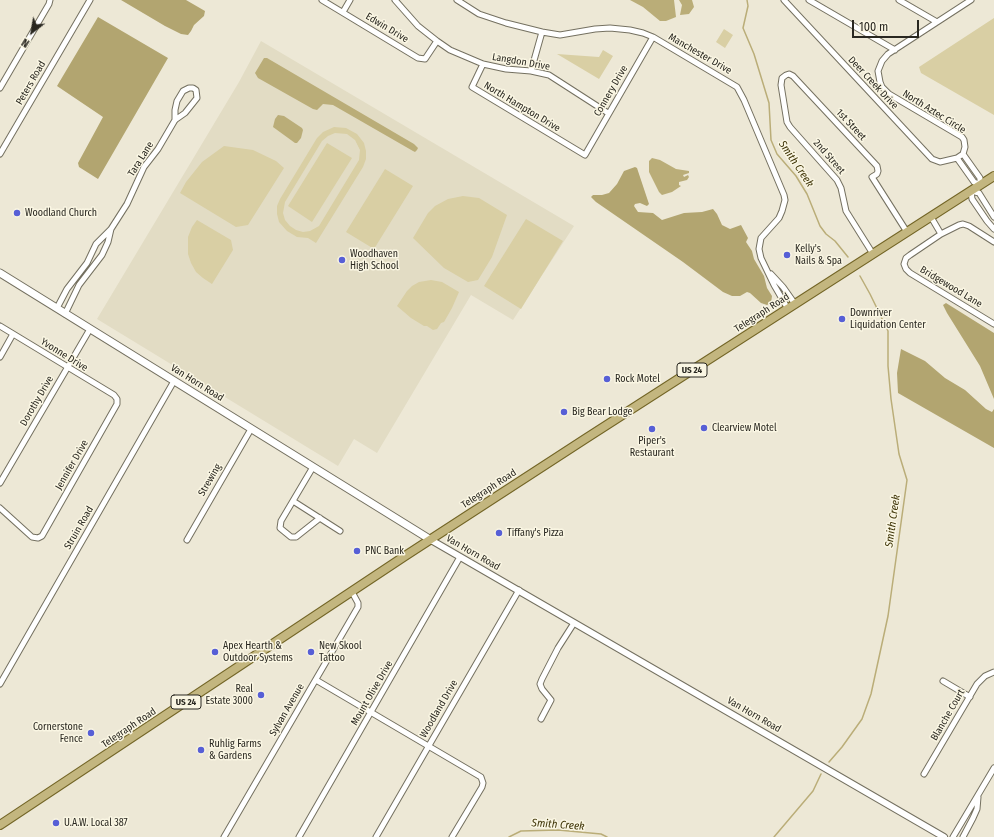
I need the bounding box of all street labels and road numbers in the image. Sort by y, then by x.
street label: Edwin Drive [363,11,411,45]
street label: Manchester Drive [666,31,734,77]
street label: Langdon Drive [491,51,551,73]
street label: Deer Creek Drive [846,54,900,112]
street label: Peters Road [14,59,48,107]
street label: Connery Drive [592,63,630,119]
street label: North Hampton Drive [482,79,562,135]
street label: North Aztec Circle [900,88,968,136]
street label: 1st Street [834,107,868,143]
street label: 2nd Street [811,137,847,177]
street label: Tara Lane [126,139,156,179]
street label: Bridgewood Lane [918,264,984,310]
street label: Telegraph Road [732,291,792,335]
street label: Yvonne Drive [38,336,90,374]
street label: Van Horn Road [168,362,226,404]
road number: US 24 [677,363,707,377]
street label: Dorothy Drive [18,374,56,428]
street label: Jennifer Drive [53,438,91,492]
street label: Strewing [196,462,224,498]
street label: Telegraph Road [459,467,519,511]
street label: Struin Road [62,504,96,552]
street label: Van Horn Road [444,533,502,573]
street label: Mount Olive Drive [349,658,395,728]
street label: Woodland Drive [418,678,460,740]
street label: Sylvan Avenue [267,682,307,738]
street label: Blanche Court [929,687,967,743]
road number: US 24 [171,695,201,709]
street label: Van Horn Road [725,695,783,735]
street label: Telegraph Road [100,705,158,751]

